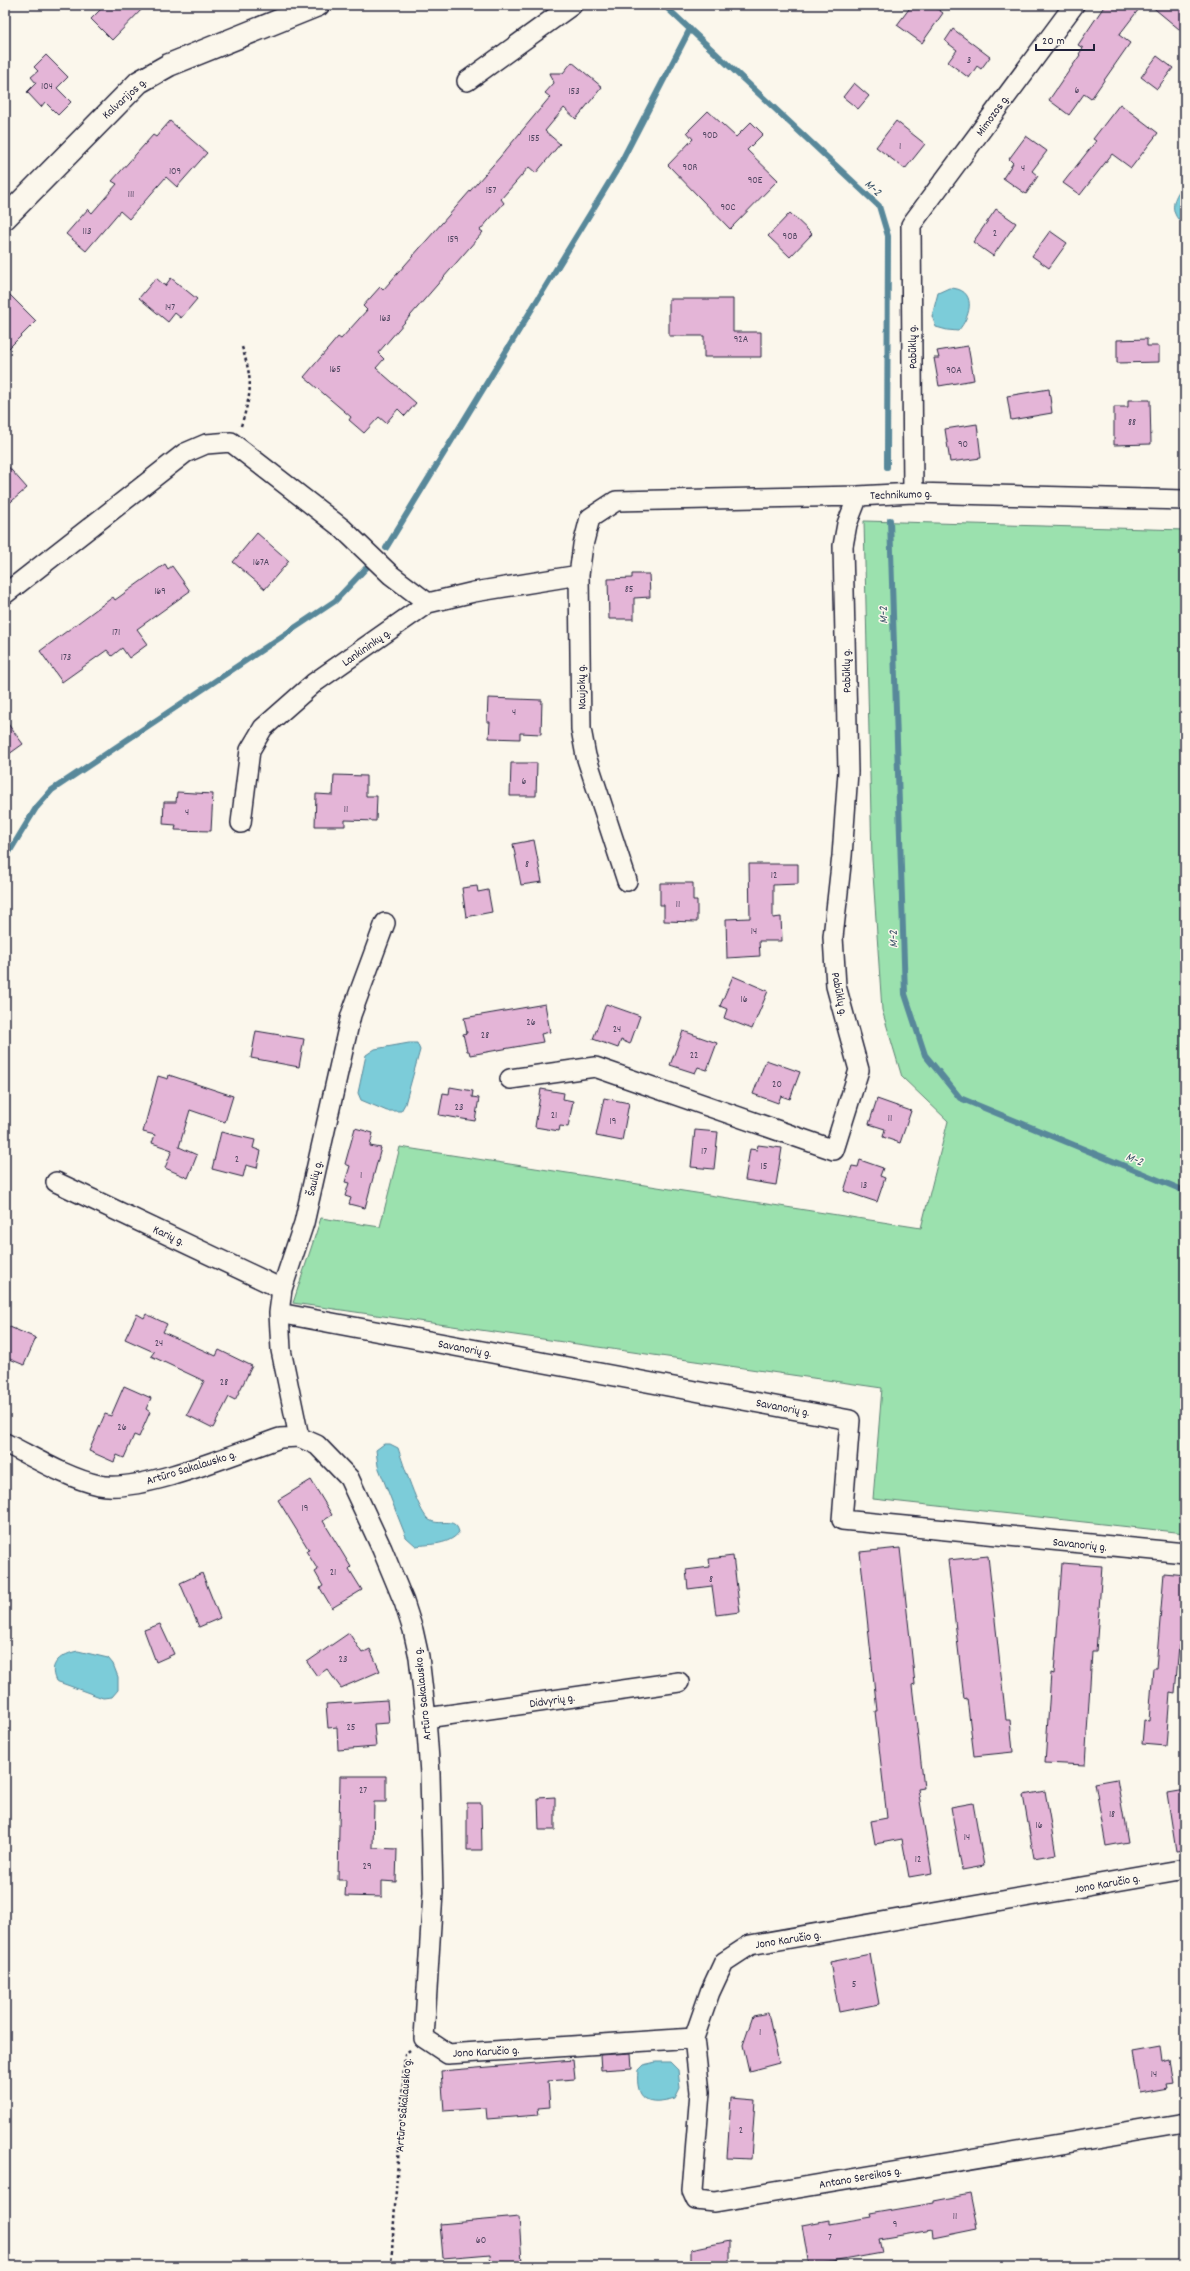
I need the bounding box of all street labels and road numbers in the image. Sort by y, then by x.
street label: Kalvarijos g. [99,74,151,124]
street label: Mimozos g. [972,92,1014,140]
street label: Pabūklų g. [905,325,922,369]
street label: Technikumo g. [870,486,932,505]
street label: Lankininkų g. [339,625,395,671]
street label: Pabūklų g. [839,649,856,693]
street label: Naujokų g. [574,664,591,710]
street label: Pabūklų g. [826,971,851,1018]
street label: Šaulių g. [303,1159,328,1198]
street label: Karių g. [150,1222,187,1251]
street label: Savanorių g. [436,1336,493,1363]
street label: Savanorių g. [754,1395,811,1422]
street label: Artūro Sakalausko g. [144,1447,239,1490]
street label: Savanorių g. [1052,1534,1108,1557]
street label: Artūro Sakalausko g. [410,1646,437,1741]
street label: Didvyrių g. [528,1690,576,1713]
street label: Jono Karučio g. [1073,1870,1141,1899]
street label: Jono Karučio g. [754,1927,822,1954]
street label: Jono Karučio g. [452,2042,520,2063]
street label: Artūro Sakalausko g. [392,2058,417,2152]
street label: Antano Sereikos g. [818,2163,903,2194]

